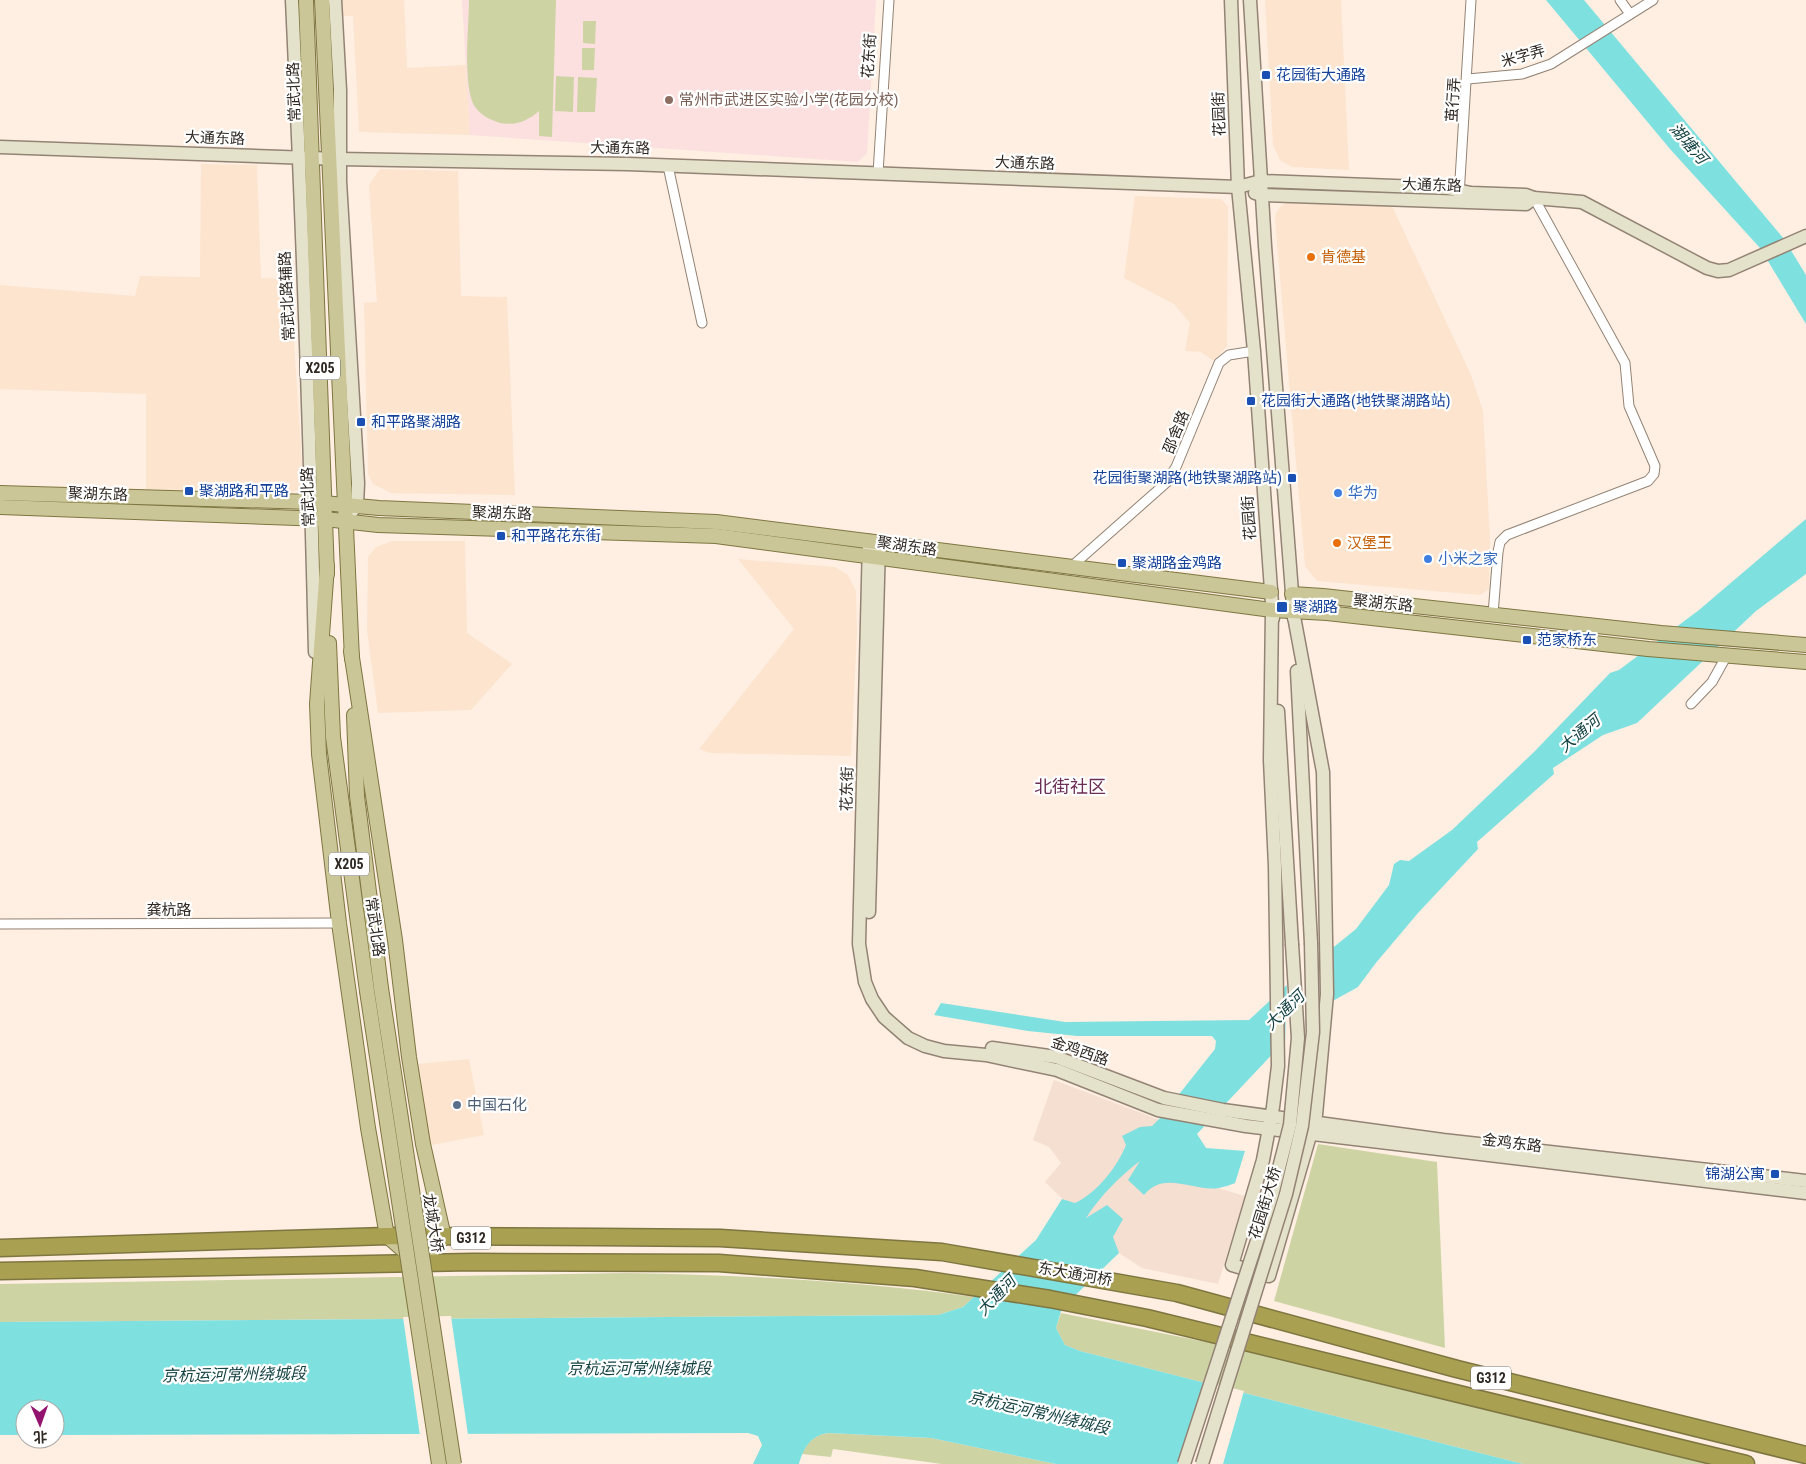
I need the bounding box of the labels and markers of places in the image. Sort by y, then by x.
place label: 花园街大通路 [1276,66,1366,84]
marker: 花园街大通路 [1260,69,1272,81]
place label: 常州市武进区实验小学(花园分校) [679,91,899,109]
marker: 常州市武进区实验小学(花园分校) [663,94,675,106]
place label: 肯德基 [1321,248,1366,266]
marker: 肯德基 [1305,251,1317,263]
place label: 花园街大通路(地铁聚湖路站) [1261,392,1451,410]
marker: 花园街大通路(地铁聚湖路站) [1245,395,1257,407]
place label: 和平路聚湖路 [371,413,461,431]
marker: 和平路聚湖路 [355,416,367,428]
place label: 花园街聚湖路(地铁聚湖路站) [1093,469,1282,487]
marker: 花园街聚湖路(地铁聚湖路站) [1286,472,1298,484]
place label: 聚湖路和平路 [199,482,289,500]
place label: 华为 [1348,484,1378,502]
marker: 聚湖路和平路 [183,485,195,497]
marker: 华为 [1332,487,1344,499]
place label: 和平路花东街 [511,527,601,545]
marker: 和平路花东街 [495,530,507,542]
place label: 汉堡王 [1347,534,1392,552]
marker: 汉堡王 [1331,537,1343,549]
place label: 小米之家 [1438,550,1498,568]
marker: 小米之家 [1422,553,1434,565]
place label: 聚湖路金鸡路 [1132,554,1222,572]
marker: 聚湖路金鸡路 [1116,557,1128,569]
place label: 聚湖路 [1293,598,1338,616]
marker: 聚湖路 [1275,600,1289,614]
place label: 范家桥东 [1537,631,1597,649]
marker: 范家桥东 [1521,634,1533,646]
place label: 中国石化 [467,1096,527,1114]
marker: 中国石化 [451,1099,463,1111]
place label: 锦湖公寓 [1705,1165,1765,1183]
marker: 锦湖公寓 [1769,1168,1781,1180]

